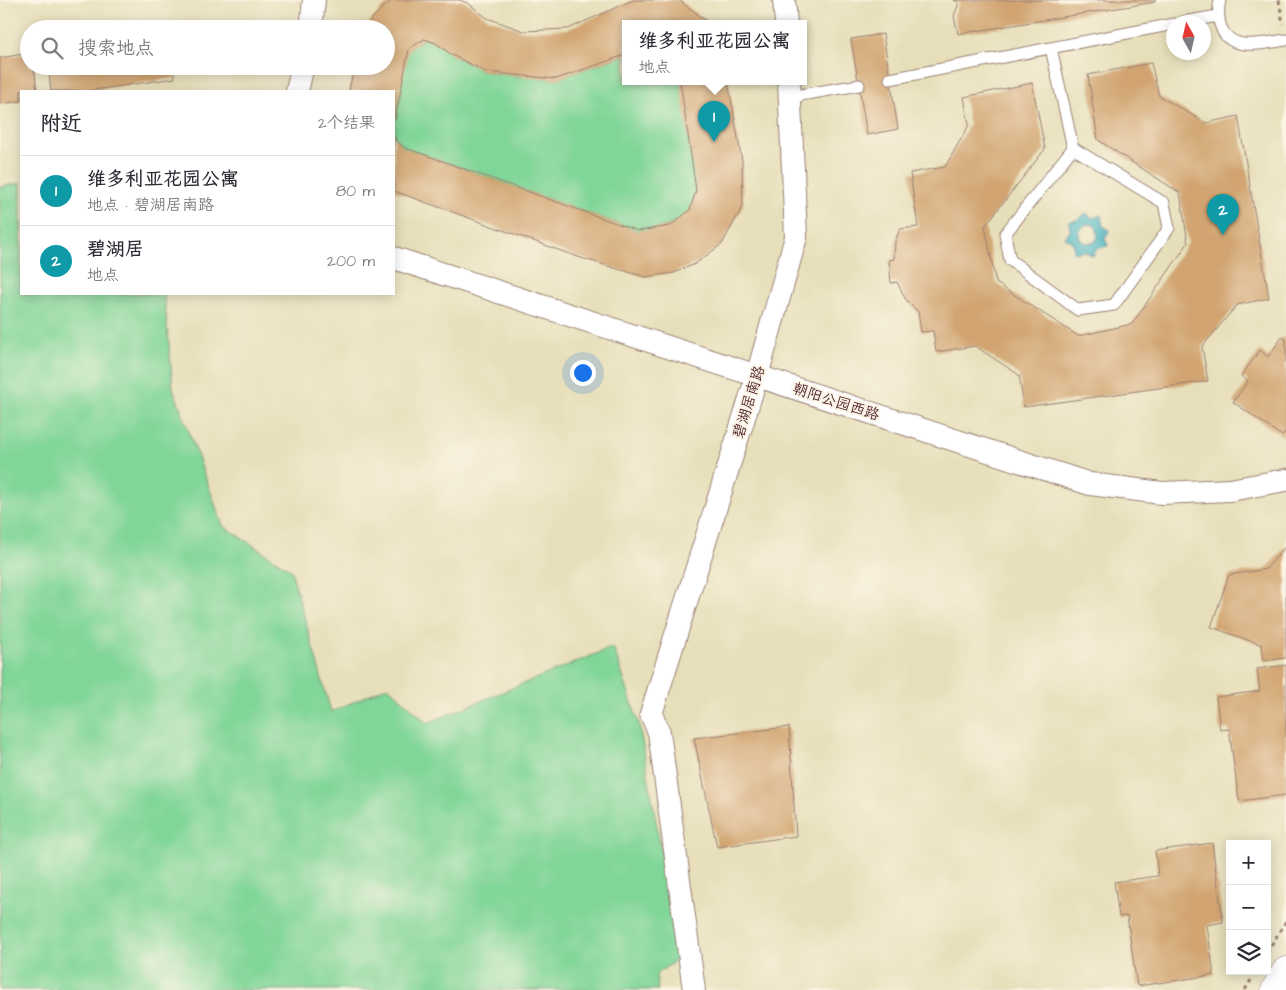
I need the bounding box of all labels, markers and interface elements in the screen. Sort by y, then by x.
north arrow [1166,15,1211,60]
search box [20,20,395,75]
popup [622,20,807,85]
text: 维多利亚花园公寓 [638,28,791,55]
icon: search [38,34,66,62]
text: 搜索地点 [78,35,154,62]
text: 地点 [638,56,671,78]
pin: 1 [698,101,730,142]
text: 附近 [40,109,82,138]
text: 2个结果 [318,112,375,134]
text: 维多利亚花园公寓 [87,166,239,193]
text: 1 [55,180,57,202]
text: 80 m [336,180,375,202]
text: 地点 · 碧湖居南路 [87,194,214,216]
pin: 2 [1207,194,1239,235]
text: 碧湖居 [87,236,144,263]
text: 2 [51,250,61,272]
text: 200 m [327,250,375,272]
text: 地点 [87,264,119,286]
your location [570,360,596,386]
street label: 碧湖居南路 [728,363,770,441]
street label: 朝阳公园西路 [790,378,882,426]
map controls [1226,840,1271,975]
button: + [1226,840,1271,885]
button: − [1226,885,1271,930]
button: layers [1226,930,1271,975]

